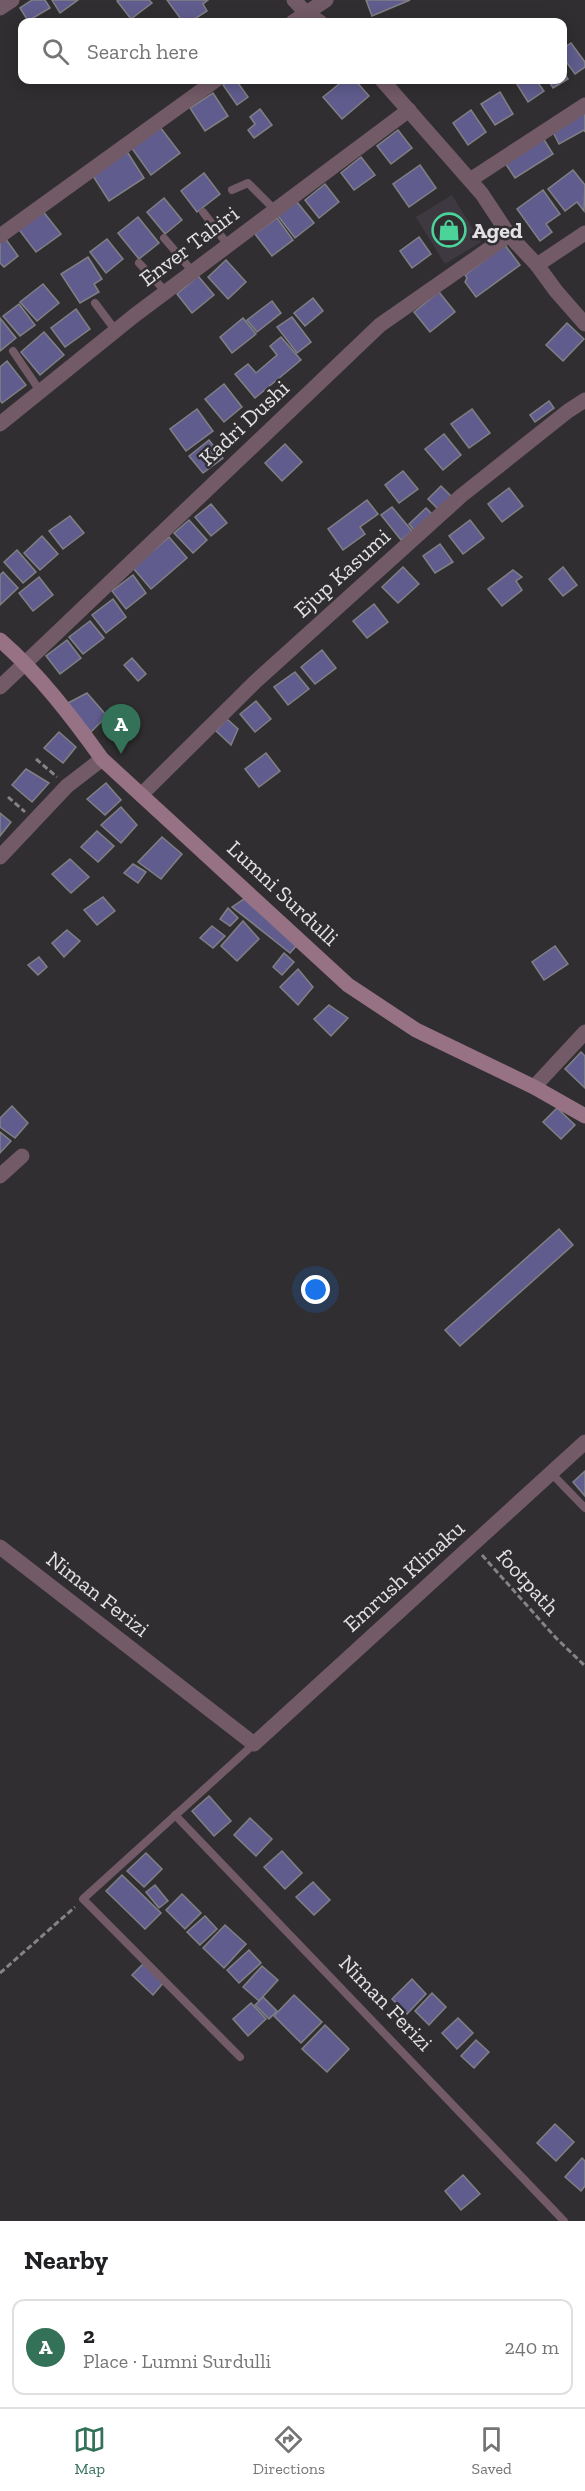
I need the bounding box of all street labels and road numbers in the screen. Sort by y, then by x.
street label: Enver Tahiri [134,200,244,292]
street label: Kadri Dushi [193,375,295,471]
street label: Ejup Kasumi [288,523,396,623]
street label: Lumni Surdulli [222,835,344,951]
street label: Emrush Klinaku [338,1514,471,1637]
street label: footpath [491,1543,566,1622]
street label: Niman Ferizi [41,1545,155,1643]
street label: Niman Ferizi [334,1949,438,2057]

